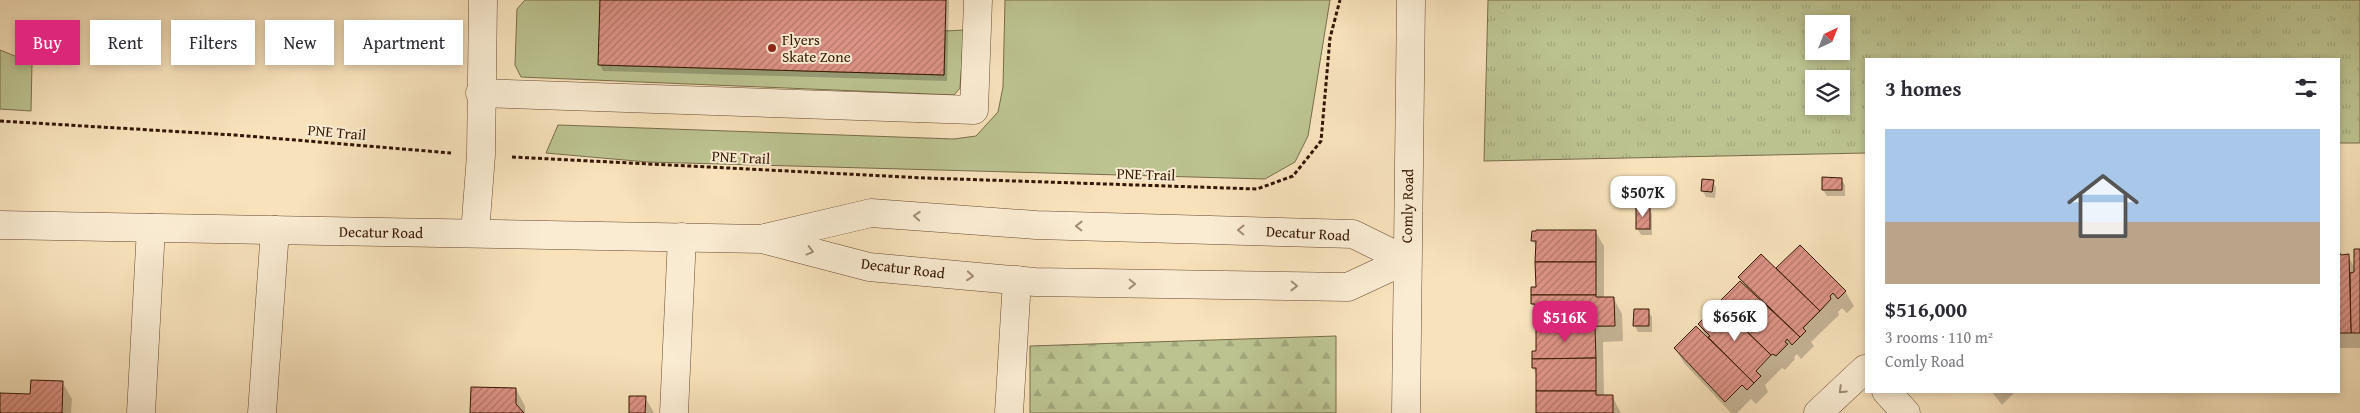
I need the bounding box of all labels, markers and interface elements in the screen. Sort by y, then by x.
north arrow [1805,15,1850,60]
map controls [1805,15,1850,115]
chip: Buy [15,20,80,65]
chip: Rent [90,20,161,65]
chip: Filters [171,20,255,65]
chip: New [265,20,334,65]
chip: Apartment [344,20,463,65]
place label: Flyers Skate Zone [782,29,851,67]
marker: Flyers Skate Zone [766,42,778,54]
button: layers [1805,70,1850,115]
text: 3 homes [1885,73,1961,104]
icon: filters [2292,74,2320,102]
street label: PNE Trail [307,119,367,145]
street label: PNE Trail [711,145,771,169]
icon: home [2058,161,2148,251]
street label: PNE Trail [1116,162,1176,186]
street label: Comly Road [1396,169,1418,243]
pin: $507K [1608,176,1678,218]
text: $507K [1621,180,1665,204]
one-way arrow [912,211,920,222]
street label: Decatur Road [1265,220,1351,246]
street label: Decatur Road [339,221,423,243]
one-way arrow [1075,221,1082,231]
one-way arrow [1237,225,1245,236]
one-way arrow [805,245,814,256]
street label: Decatur Road [860,252,946,284]
one-way arrow [966,270,974,281]
one-way arrow [1128,279,1136,289]
one-way arrow [1290,281,1298,292]
text: $516,000 [1885,294,1967,325]
pin: $516K [1530,300,1600,343]
pin: $656K [1700,300,1770,342]
text: $656K [1713,304,1757,328]
text: $516K [1543,305,1587,329]
text: 3 rooms · 110 m² [1885,325,1993,349]
text: Comly Road [1885,349,1964,373]
one-way arrow [1839,384,1848,393]

